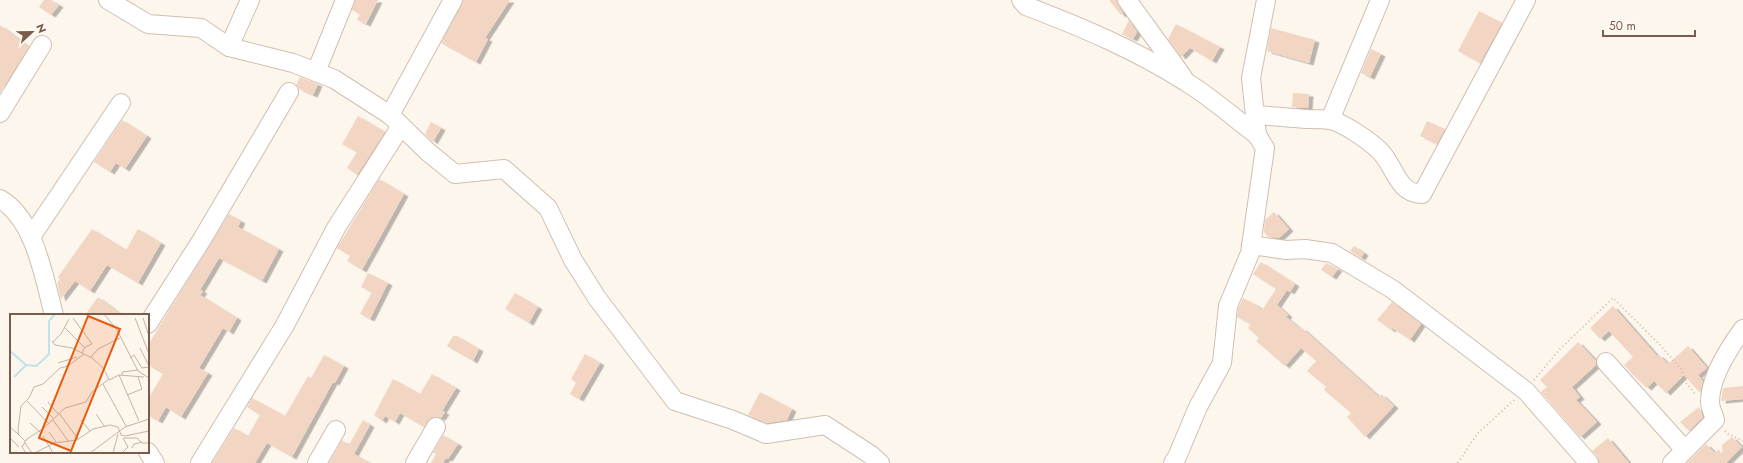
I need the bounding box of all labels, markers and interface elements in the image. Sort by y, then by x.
north arrow [12,12,52,52]
scale bar [1603,12,1695,38]
text: 50 m [1609,17,1636,35]
text: N [32,21,50,35]
inset map [10,314,149,453]

